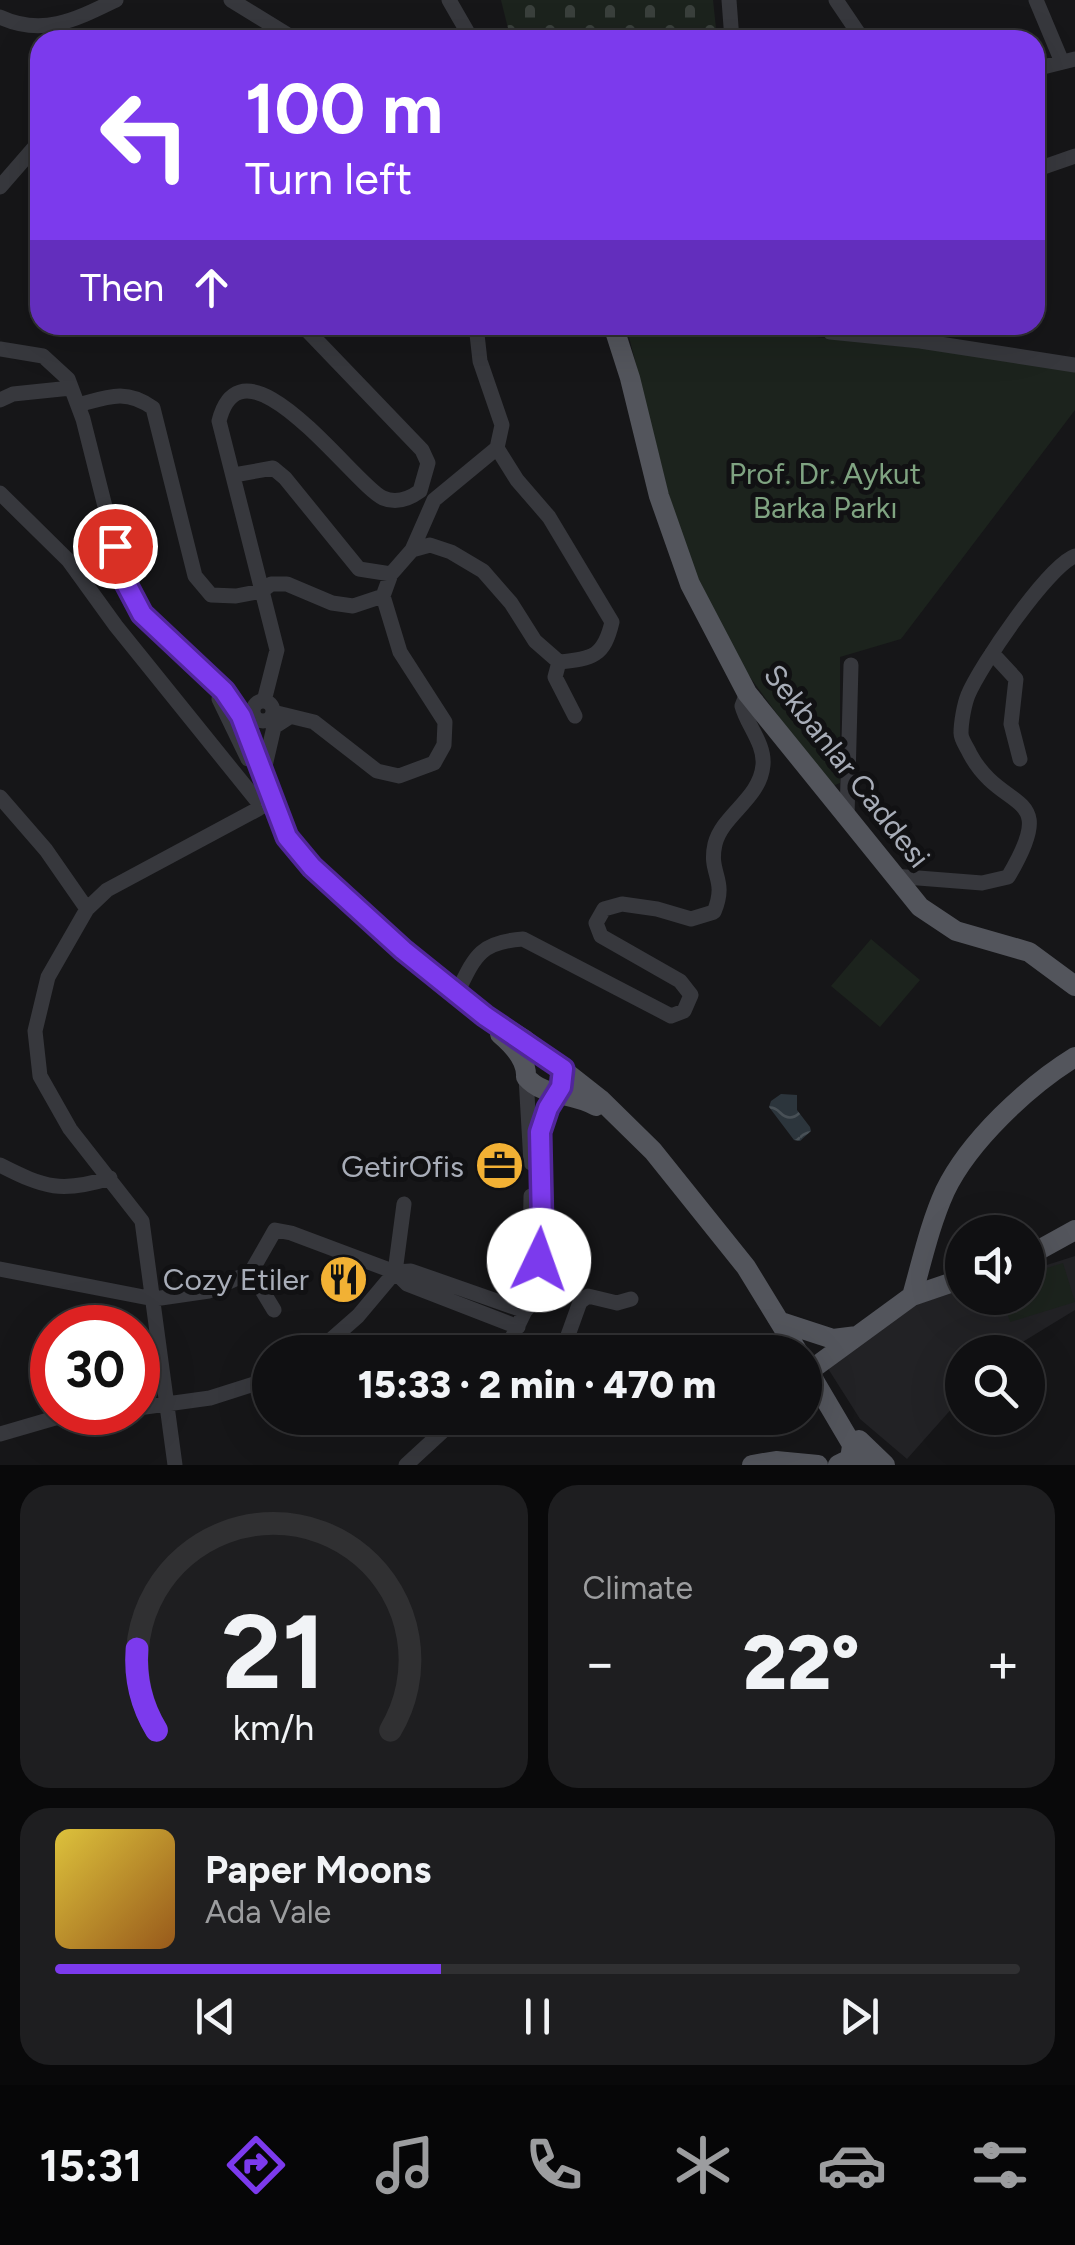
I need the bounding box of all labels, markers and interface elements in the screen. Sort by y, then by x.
text: 100 m [245,66,443,151]
icon: left [80,70,210,200]
text: Turn left [245,151,412,205]
icon: ahead [184,260,239,315]
text: Then [80,265,164,311]
park label: Prof. Dr. Aykut Barka Parkı [729,455,921,526]
pin [73,504,158,589]
icon: arrive [88,519,143,574]
street label: Sekbanlar Caddesi [756,657,938,875]
office icon: GetirOfis [473,1140,525,1192]
place label: GetirOfis [341,1148,464,1185]
position arrow [487,1208,591,1312]
map controls [945,1215,1045,1435]
button: sound [945,1215,1045,1315]
restaurant icon: Cozy Etiler [318,1253,370,1305]
place label: Cozy Etiler [163,1261,309,1298]
speed limit sign: 30 [30,1305,160,1435]
button: search [945,1335,1045,1435]
text: 15:33 · 2 min · 470 m [358,1362,716,1408]
text: Climate [583,1569,693,1607]
text: 21 [222,1589,326,1714]
text: 22° [743,1618,860,1708]
text: − [583,1630,617,1696]
text: + [986,1630,1020,1696]
text: km/h [233,1706,315,1749]
text: Paper Moons [205,1847,431,1893]
text: Ada Vale [205,1893,331,1931]
icon: previous [188,1989,243,2044]
icon: pause [510,1989,565,2044]
icon: next [832,1989,887,2044]
icon: directions [221,2130,291,2200]
icon: music [370,2130,440,2200]
icon: phone [519,2130,589,2200]
icon: climate [668,2130,738,2200]
icon: car [817,2130,887,2200]
icon: filters [965,2130,1035,2200]
text: 15:31 [39,2138,142,2192]

